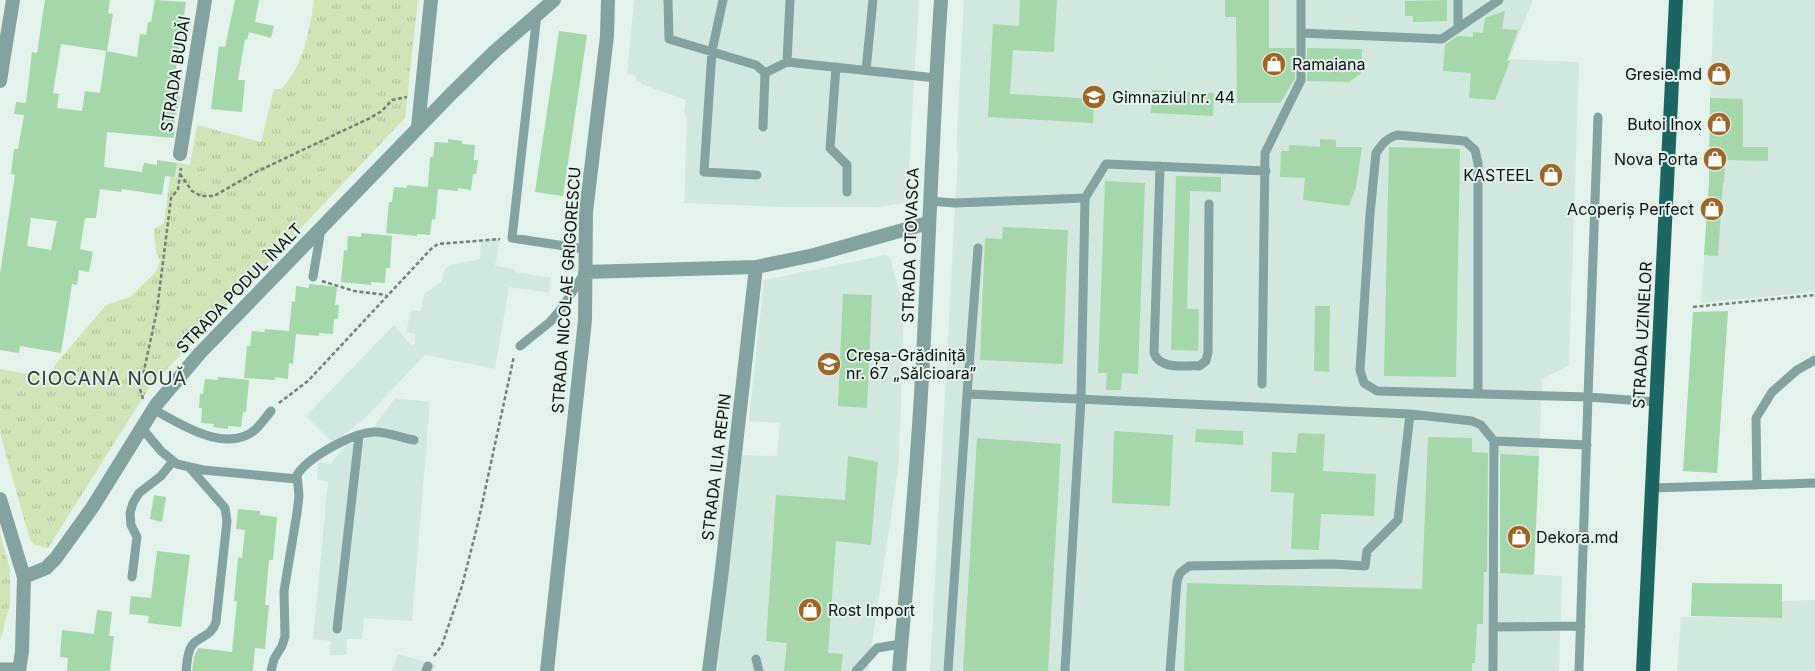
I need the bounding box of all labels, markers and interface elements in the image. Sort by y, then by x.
street label: STRADA BUDĂI [156,15,194,133]
shop icon: Ramaiana [1261,51,1287,77]
place label: Ramaiana [1292,54,1366,74]
shop icon: Gresie.md [1706,61,1732,87]
place label: Gresie.md [1625,64,1702,84]
school or university icon: Gimnaziul nr. 44 [1081,84,1107,110]
place label: Gimnaziul nr. 44 [1112,87,1235,107]
shop icon: Butoi Inox [1706,111,1732,137]
place label: Butoi Inox [1627,114,1702,134]
shop icon: Nova Porta [1702,146,1728,172]
place label: Nova Porta [1614,149,1698,169]
shop icon: KASTEEL [1538,162,1564,188]
place label: KASTEEL [1463,165,1534,185]
street label: STRADA NICOLAE GRIGORESCU [547,166,585,414]
street label: STRADA OTOVASCA [897,167,923,323]
shop icon: Acoperiș Perfect [1699,196,1725,222]
place label: Acoperiș Perfect [1567,199,1694,219]
street label: STRADA PODUL ÎNALT [172,219,306,357]
street label: STRADA UZINELOR [1628,261,1656,409]
place label: Creșa-Grădiniță nr. 67 „Sălcioara” [846,345,976,383]
school or university icon: Creșa-Grădiniță nr. 67 „Sălcioara” [816,351,842,377]
district label: CIOCANA NOUĂ [27,366,187,390]
street label: STRADA ILIA REPIN [697,392,735,542]
shop icon: Dekora.md [1506,524,1532,550]
place label: Dekora.md [1536,527,1618,547]
shop icon: Rost Import [797,597,823,623]
place label: Rost Import [828,600,915,620]

